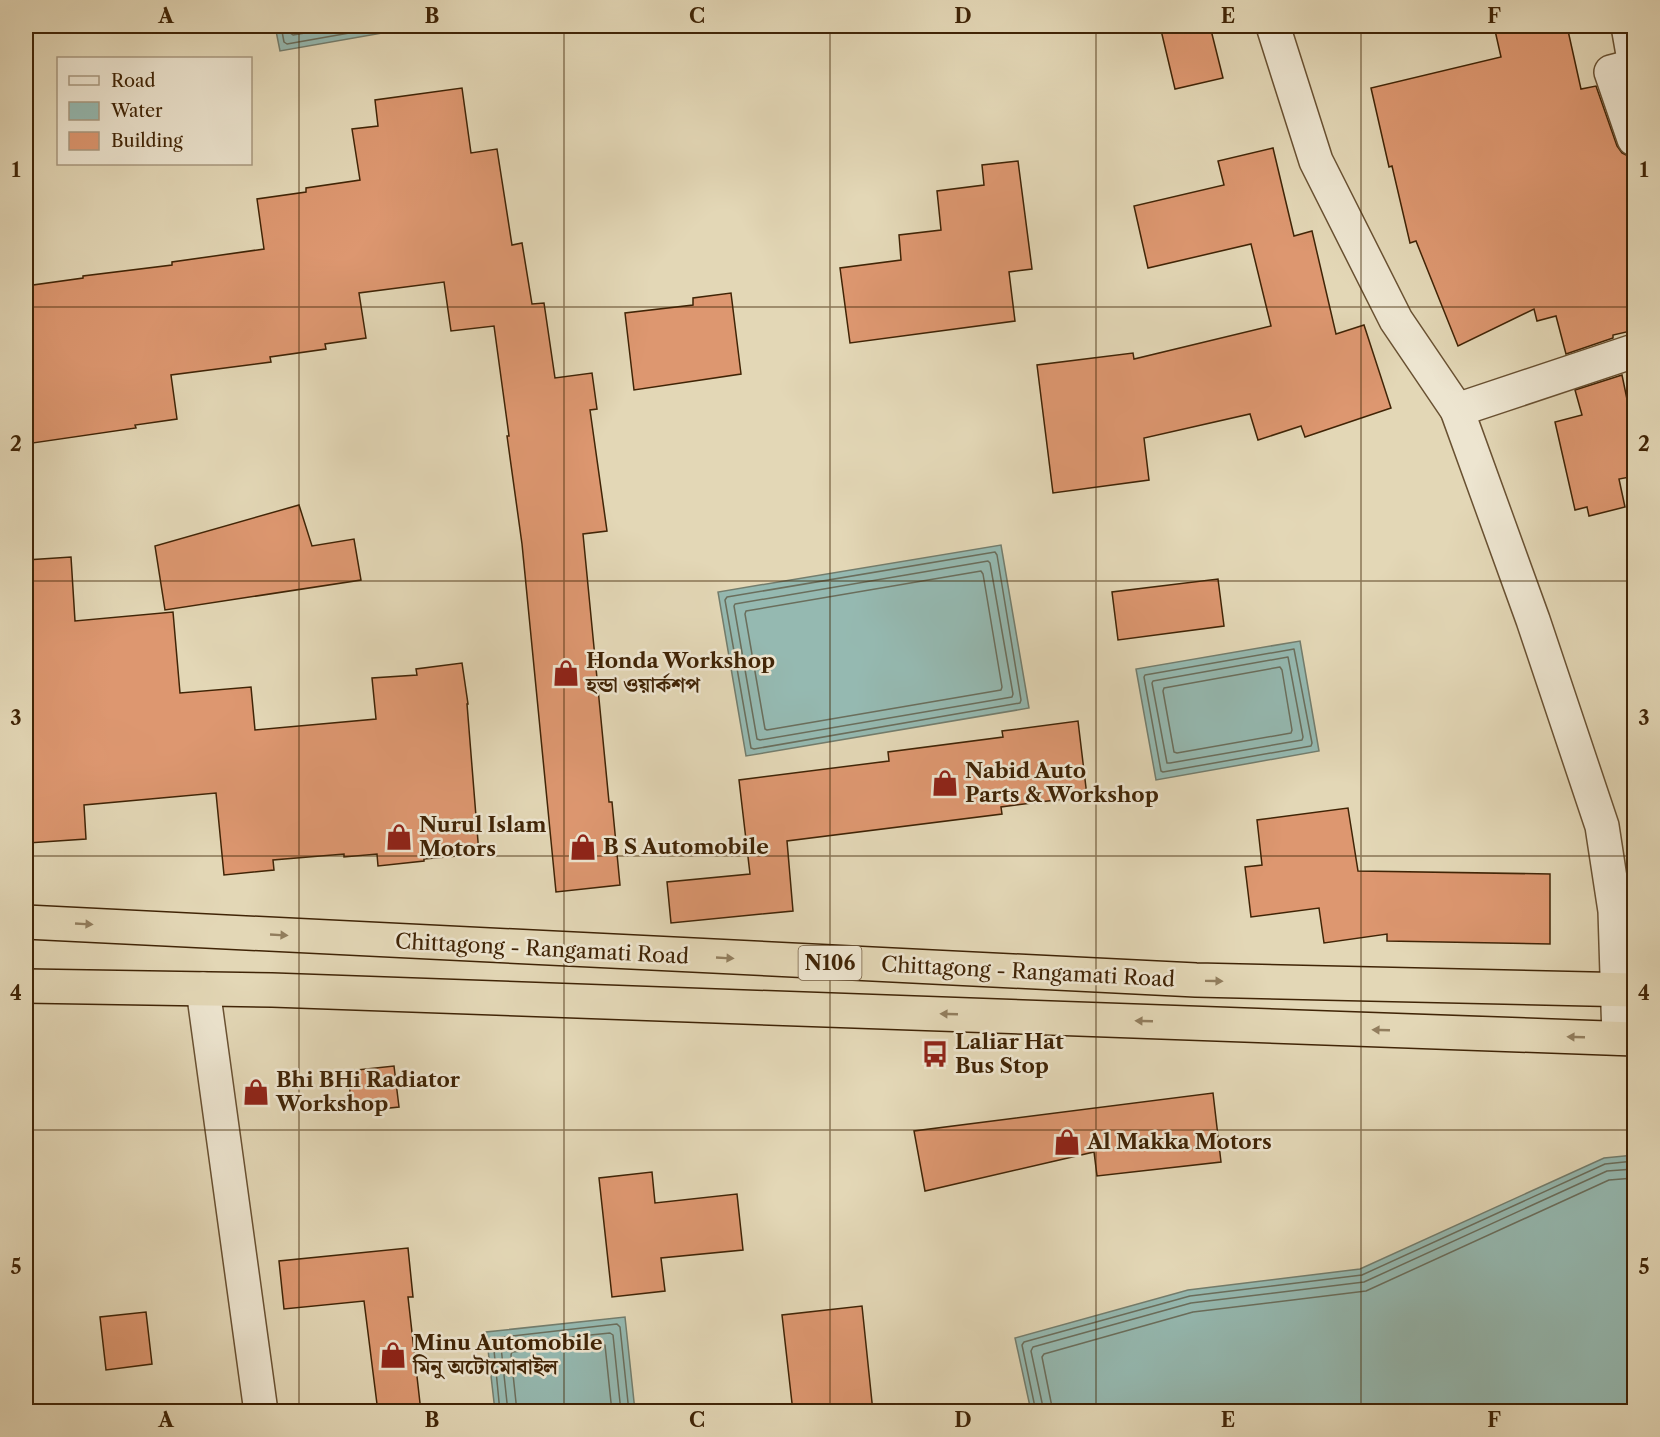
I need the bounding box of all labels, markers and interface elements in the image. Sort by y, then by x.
text: A [157,4,174,28]
text: B [425,4,440,28]
text: C [689,4,705,28]
text: D [954,4,972,28]
text: E [1221,4,1235,28]
text: F [1487,4,1501,28]
legend [57,57,252,165]
text: Road [111,70,156,92]
text: Water [110,100,163,122]
text: Building [111,130,183,152]
text: 1 [12,158,21,182]
text: 1 [1640,158,1649,182]
text: 2 [10,432,22,456]
text: 2 [1638,432,1650,456]
place label: Honda Workshop হন্ডা ওয়ার্কশপ [585,648,775,697]
shop icon: Honda Workshop হন্ডা ওয়ার্কশপ [551,658,581,688]
text: 3 [10,706,22,730]
text: 3 [1638,706,1650,730]
place label: Nabid Auto Parts & Workshop [965,758,1159,807]
shop icon: Nabid Auto Parts & Workshop [930,768,960,798]
place label: Nurul Islam Motors [419,812,547,861]
shop icon: Nurul Islam Motors [384,822,414,852]
shop icon: B S Automobile [568,832,598,862]
place label: B S Automobile [603,834,769,859]
one-way arrow [74,920,93,929]
street label: Chittagong - Rangamati Road [394,928,690,969]
one-way arrow [269,930,288,939]
road number: N106 [798,946,862,980]
street label: Chittagong - Rangamati Road [880,951,1176,992]
one-way arrow [716,953,735,962]
one-way arrow [1204,976,1223,986]
text: 4 [10,981,22,1005]
text: 4 [1638,981,1650,1005]
one-way arrow [940,1010,959,1019]
one-way arrow [1135,1017,1154,1026]
one-way arrow [1372,1025,1391,1034]
place label: Laliar Hat Bus Stop [955,1029,1064,1078]
one-way arrow [1567,1032,1586,1041]
bus stop icon: Laliar Hat Bus Stop [920,1039,950,1069]
place label: Bhi BHi Radiator Workshop [275,1067,461,1116]
shop icon: Bhi BHi Radiator Workshop [241,1077,271,1107]
shop icon: Al Makka Motors [1052,1127,1082,1157]
place label: Al Makka Motors [1086,1129,1272,1154]
text: 5 [10,1255,22,1279]
text: 5 [1638,1255,1650,1279]
place label: Minu Automobile মিনু অটোমোবাইল [412,1330,603,1380]
shop icon: Minu Automobile মিনু অটোমোবাইল [378,1340,408,1370]
text: A [157,1408,174,1432]
text: B [425,1408,440,1432]
text: C [689,1408,705,1432]
text: D [954,1408,972,1432]
text: E [1221,1408,1235,1432]
text: F [1487,1408,1501,1432]

